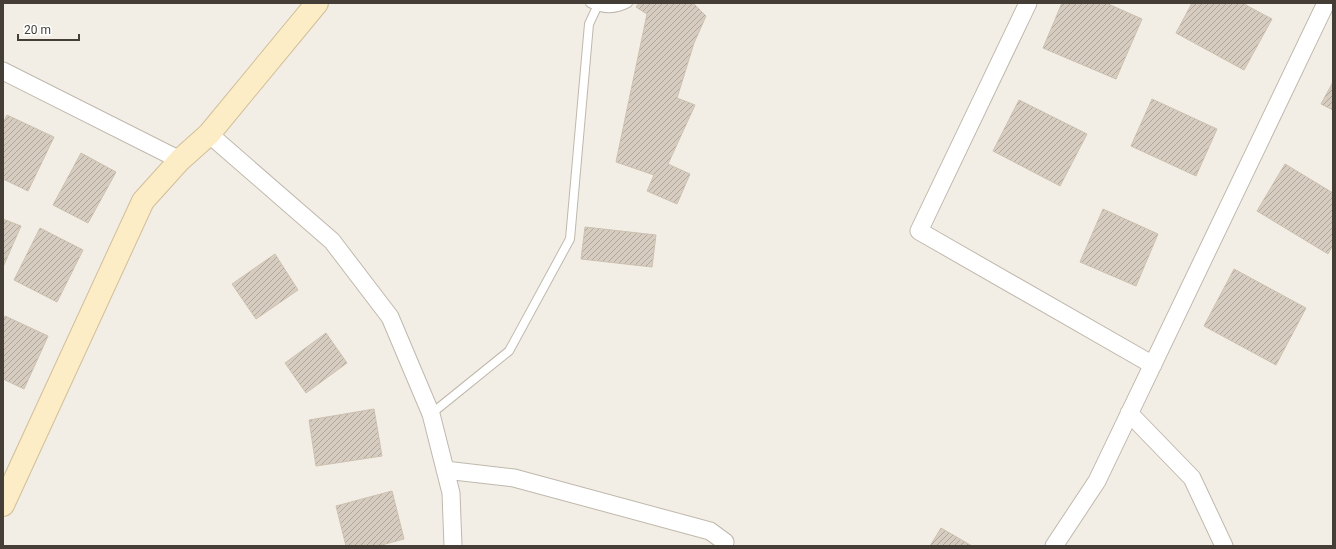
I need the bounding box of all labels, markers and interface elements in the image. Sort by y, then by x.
scale bar [18,16,79,42]
text: 20 m [24,23,51,37]

